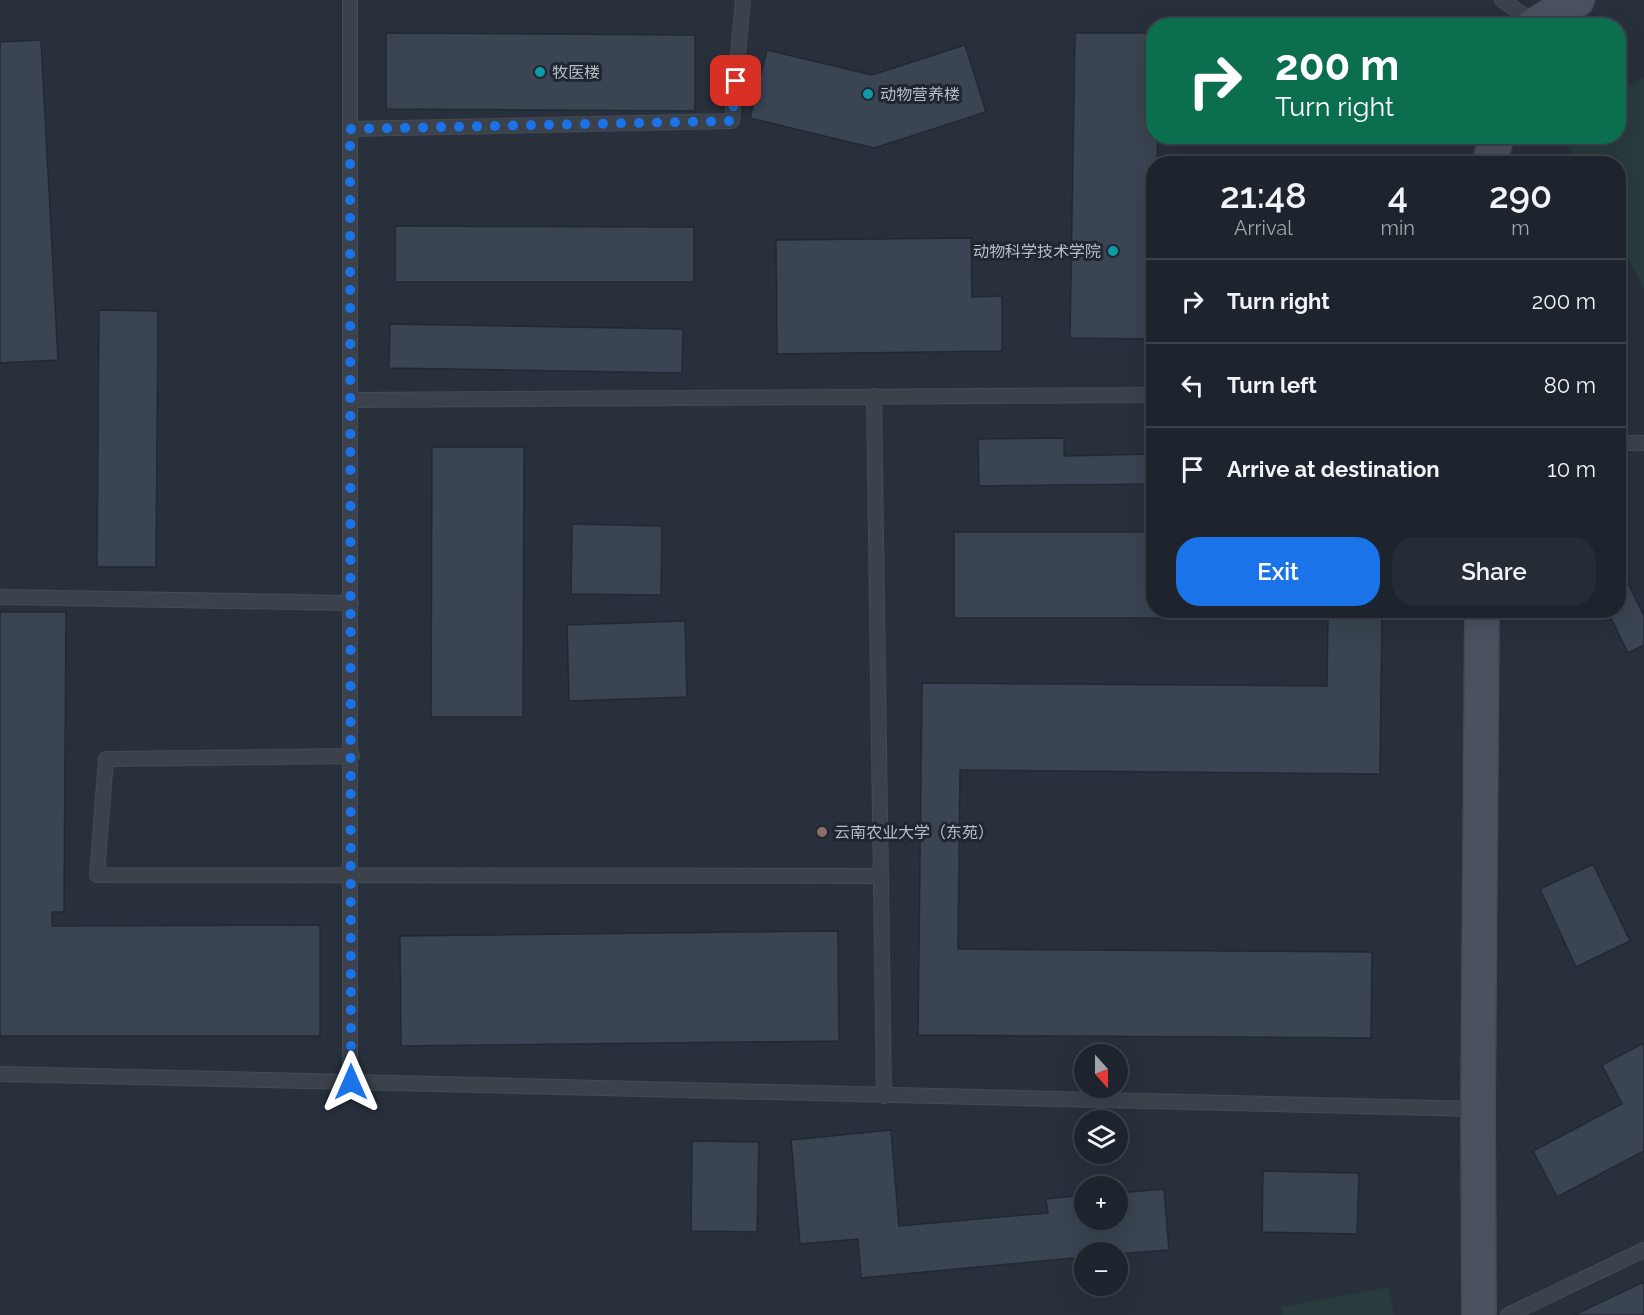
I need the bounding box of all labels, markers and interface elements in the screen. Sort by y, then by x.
text: 200 m [1275,41,1399,90]
icon: right [1176,42,1254,120]
pin [710,55,761,106]
place label: 牧医楼 [552,63,600,82]
icon: arrive [719,64,752,97]
marker: 牧医楼 [533,65,547,79]
place label: 动物营养楼 [880,85,960,104]
marker: 动物营养楼 [861,87,875,101]
text: Turn right [1275,91,1394,122]
text: 21:48 [1220,174,1307,216]
text: 4 [1388,174,1408,216]
text: 290 [1489,174,1552,216]
text: Arrival [1234,216,1293,240]
text: min [1381,216,1415,240]
text: m [1511,216,1530,240]
place label: 动物科学技术学院 [973,242,1101,261]
marker: 动物科学技术学院 [1106,244,1120,258]
icon: right [1176,285,1209,318]
text: Turn right [1227,288,1330,314]
text: 200 m [1532,288,1596,314]
icon: left [1176,369,1209,402]
text: Turn left [1227,372,1317,398]
text: 80 m [1544,372,1596,398]
icon: arrive [1176,453,1209,486]
text: Arrive at destination [1227,456,1440,482]
text: 10 m [1547,456,1596,482]
button: Exit [1176,537,1380,606]
button: Share [1392,537,1596,606]
place label: 云南农业大学（东苑） [834,823,994,842]
marker: 云南农业大学（东苑） [815,825,829,839]
north arrow [1074,1044,1128,1098]
map controls [1074,1044,1128,1296]
position arrow [319,1050,383,1114]
button: layers [1074,1110,1128,1164]
button: + [1074,1176,1128,1230]
button: − [1074,1242,1128,1296]

